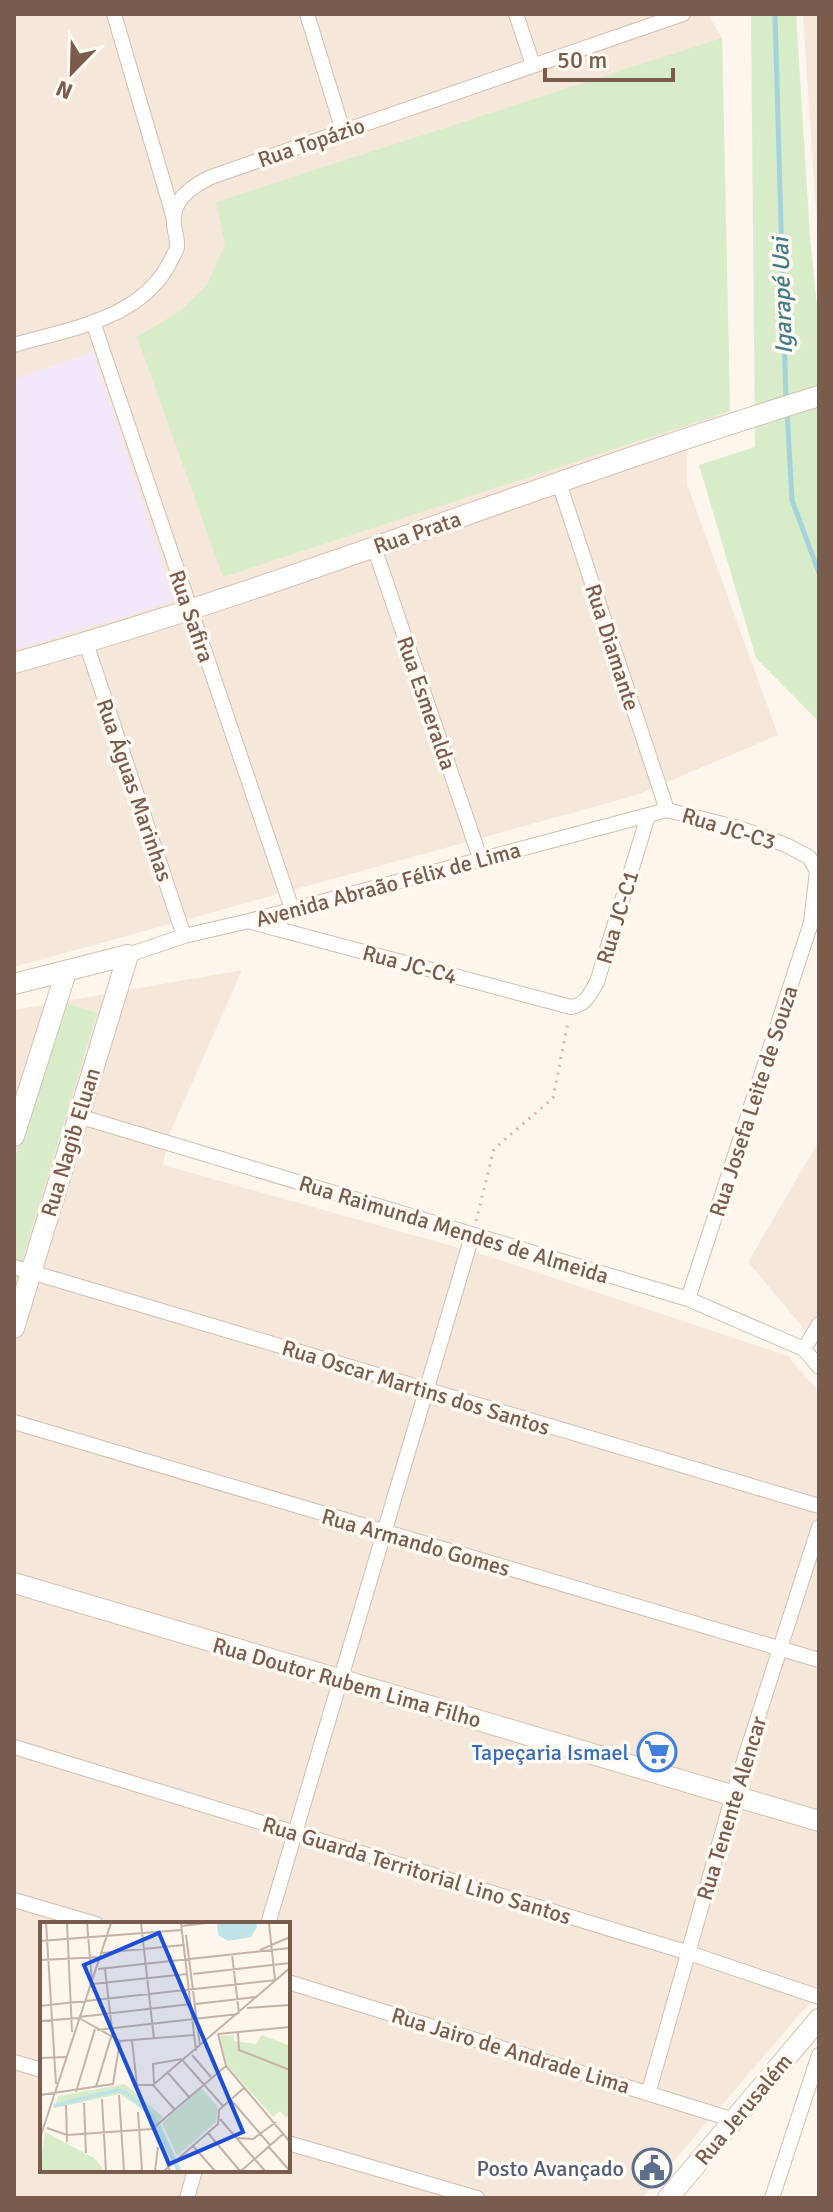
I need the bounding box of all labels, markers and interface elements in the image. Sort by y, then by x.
north arrow [32,32,112,112]
scale bar [545,32,673,82]
text: 50 m [557,45,607,75]
text: N [52,75,77,105]
street label: Rua Topázio [254,112,368,173]
water label: Igarapé Uai [765,235,799,355]
street label: Rua Prata [370,505,464,560]
street label: Rua Safira [163,566,220,666]
street label: Rua Diamante [579,581,646,714]
street label: Rua Esmeralda [391,633,462,774]
street label: Rua Águas Marinhas [91,695,178,885]
street label: Rua JC-C3 [679,801,779,856]
street label: Avenida Abraão Félix de Lima [253,836,524,933]
street label: Rua JC-C1 [590,867,645,967]
street label: Rua JC-C4 [360,939,460,990]
street label: Rua Josefa Leite de Souza [703,982,804,1220]
street label: Rua Nagib Eluan [35,1064,106,1220]
street label: Rua Raimunda Mendes de Almeida [296,1169,612,1290]
street label: Rua Oscar Martins dos Santos [279,1334,553,1441]
street label: Rua Armando Gomes [319,1503,513,1582]
street label: Rua Doutor Rubem Lima Filho [210,1631,484,1734]
street label: Rua Tenente Alencar [691,1713,772,1904]
supermarket icon: Tapeçaria Ismael [636,1731,678,1773]
place label: Tapeçaria Ismael [472,1739,629,1766]
street label: Rua Guarda Territorial Lino Santos [259,1811,574,1930]
inset map [40,1922,290,2172]
street label: Rua Jairo de Andrade Lima [388,2001,633,2100]
street label: Rua Jerusalém [689,2048,798,2171]
public building icon: Posto Avançado [631,2147,673,2189]
place label: Posto Avançado [477,2155,624,2182]

